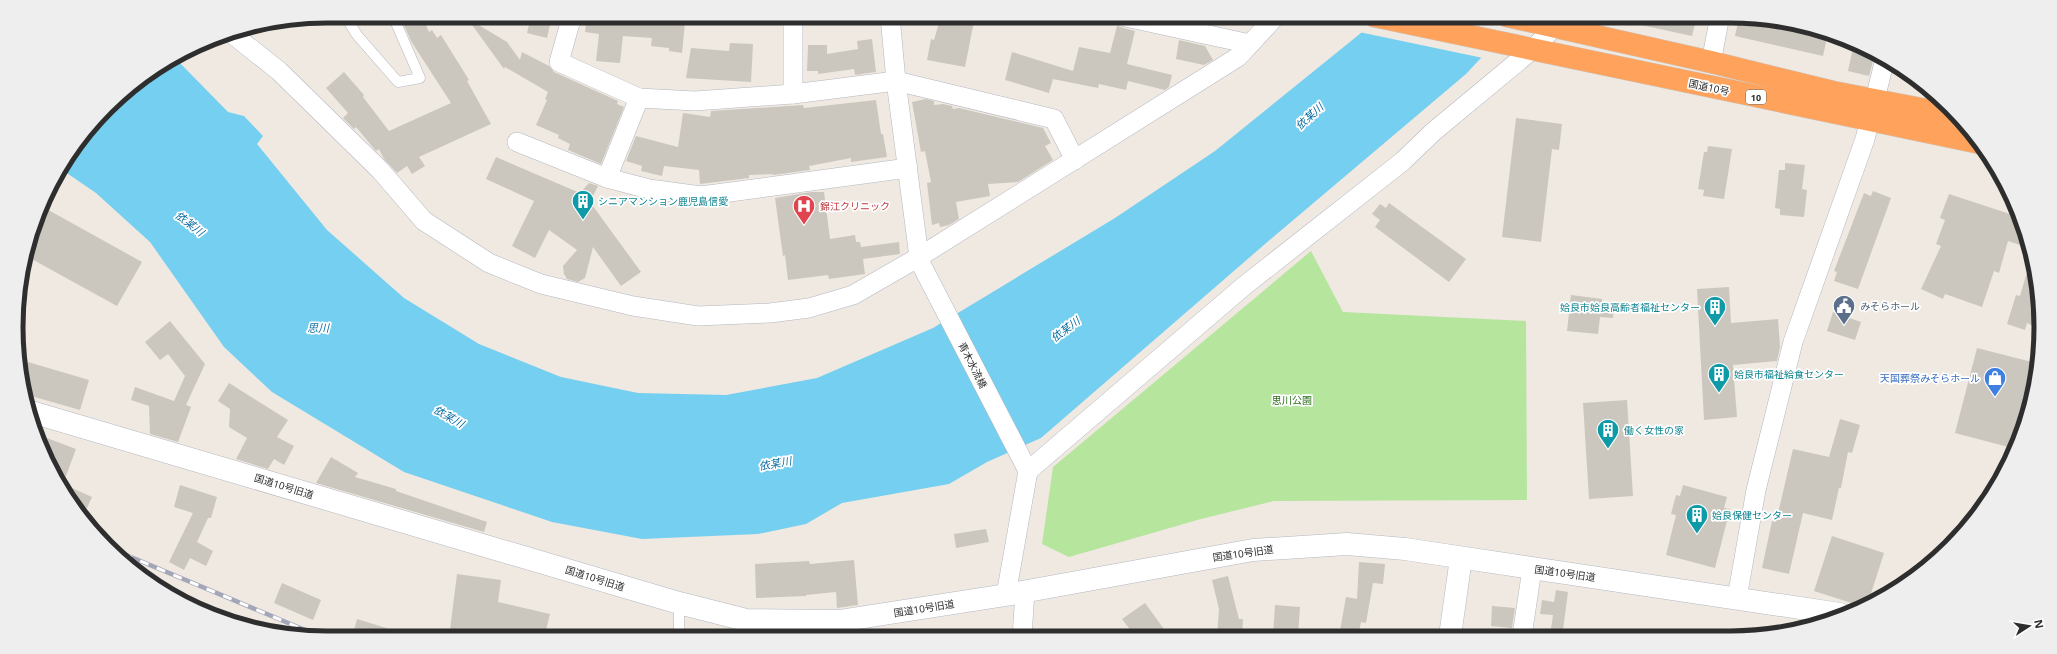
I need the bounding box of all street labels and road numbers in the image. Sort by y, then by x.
street label: 国道10号 [1687,76,1731,98]
road number: 10 [1746,90,1766,104]
street label: 青木水流橋 [955,340,991,390]
street label: 国道10号旧道 [253,470,315,502]
street label: 国道10号旧道 [1212,542,1274,564]
street label: 国道10号旧道 [564,562,626,594]
street label: 国道10号旧道 [1534,562,1596,584]
street label: 国道10号旧道 [893,596,955,620]

